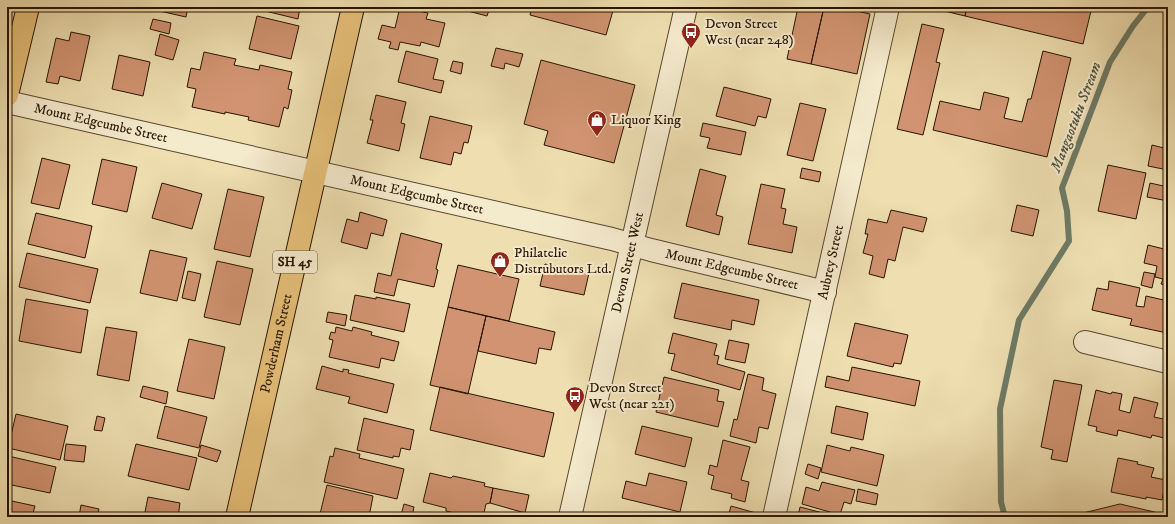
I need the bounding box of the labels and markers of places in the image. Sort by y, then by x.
place label: Devon Street West (near 248) [704,15,794,49]
bus stop icon: Devon Street West (near 248) [680,21,702,49]
shop icon: Liquor King [586,109,608,137]
place label: Liquor King [611,111,681,129]
place label: Philatelic Distrubutors Ltd. [514,244,612,278]
shop icon: Philatelic Distrubutors Ltd. [489,250,511,278]
place label: Devon Street West (near 221) [588,379,675,413]
bus stop icon: Devon Street West (near 221) [564,385,586,413]

